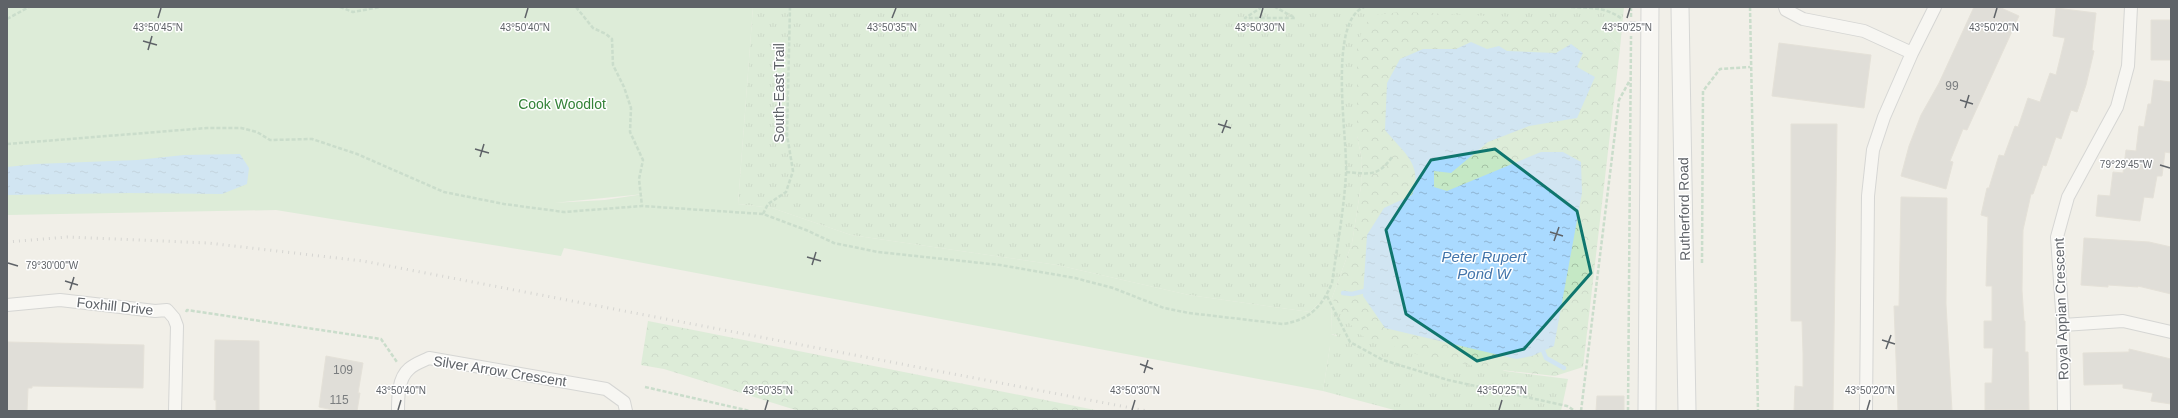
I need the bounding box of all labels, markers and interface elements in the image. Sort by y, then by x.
text: 43°50'45"N [133,22,183,33]
text: 43°50'40"N [500,22,550,33]
text: 43°50'35"N [867,22,917,33]
text: 43°50'30"N [1235,22,1285,33]
text: 43°50'25"N [1602,22,1652,33]
text: 43°50'20"N [1969,22,2019,33]
street label: South-East Trail [771,43,787,143]
house number: 99 [1945,79,1959,93]
park label: Cook Woodlot [518,96,606,112]
street label: Rutherford Road [1675,157,1693,261]
text: 79°29'45"W [2100,159,2153,170]
street label: Royal Appian Crescent [2051,237,2071,380]
water label: Peter Rupert Pond W [1441,248,1527,282]
text: 79°30'00"W [26,260,79,271]
street label: Foxhill Drive [76,294,154,318]
street label: Silver Arrow Crescent [432,353,568,389]
house number: 109 [333,363,353,377]
text: 43°50'40"N [376,385,426,396]
text: 43°50'35"N [743,385,793,396]
text: 43°50'30"N [1110,385,1160,396]
text: 43°50'25"N [1477,385,1527,396]
text: 43°50'20"N [1845,385,1895,396]
house number: 115 [329,393,349,407]

